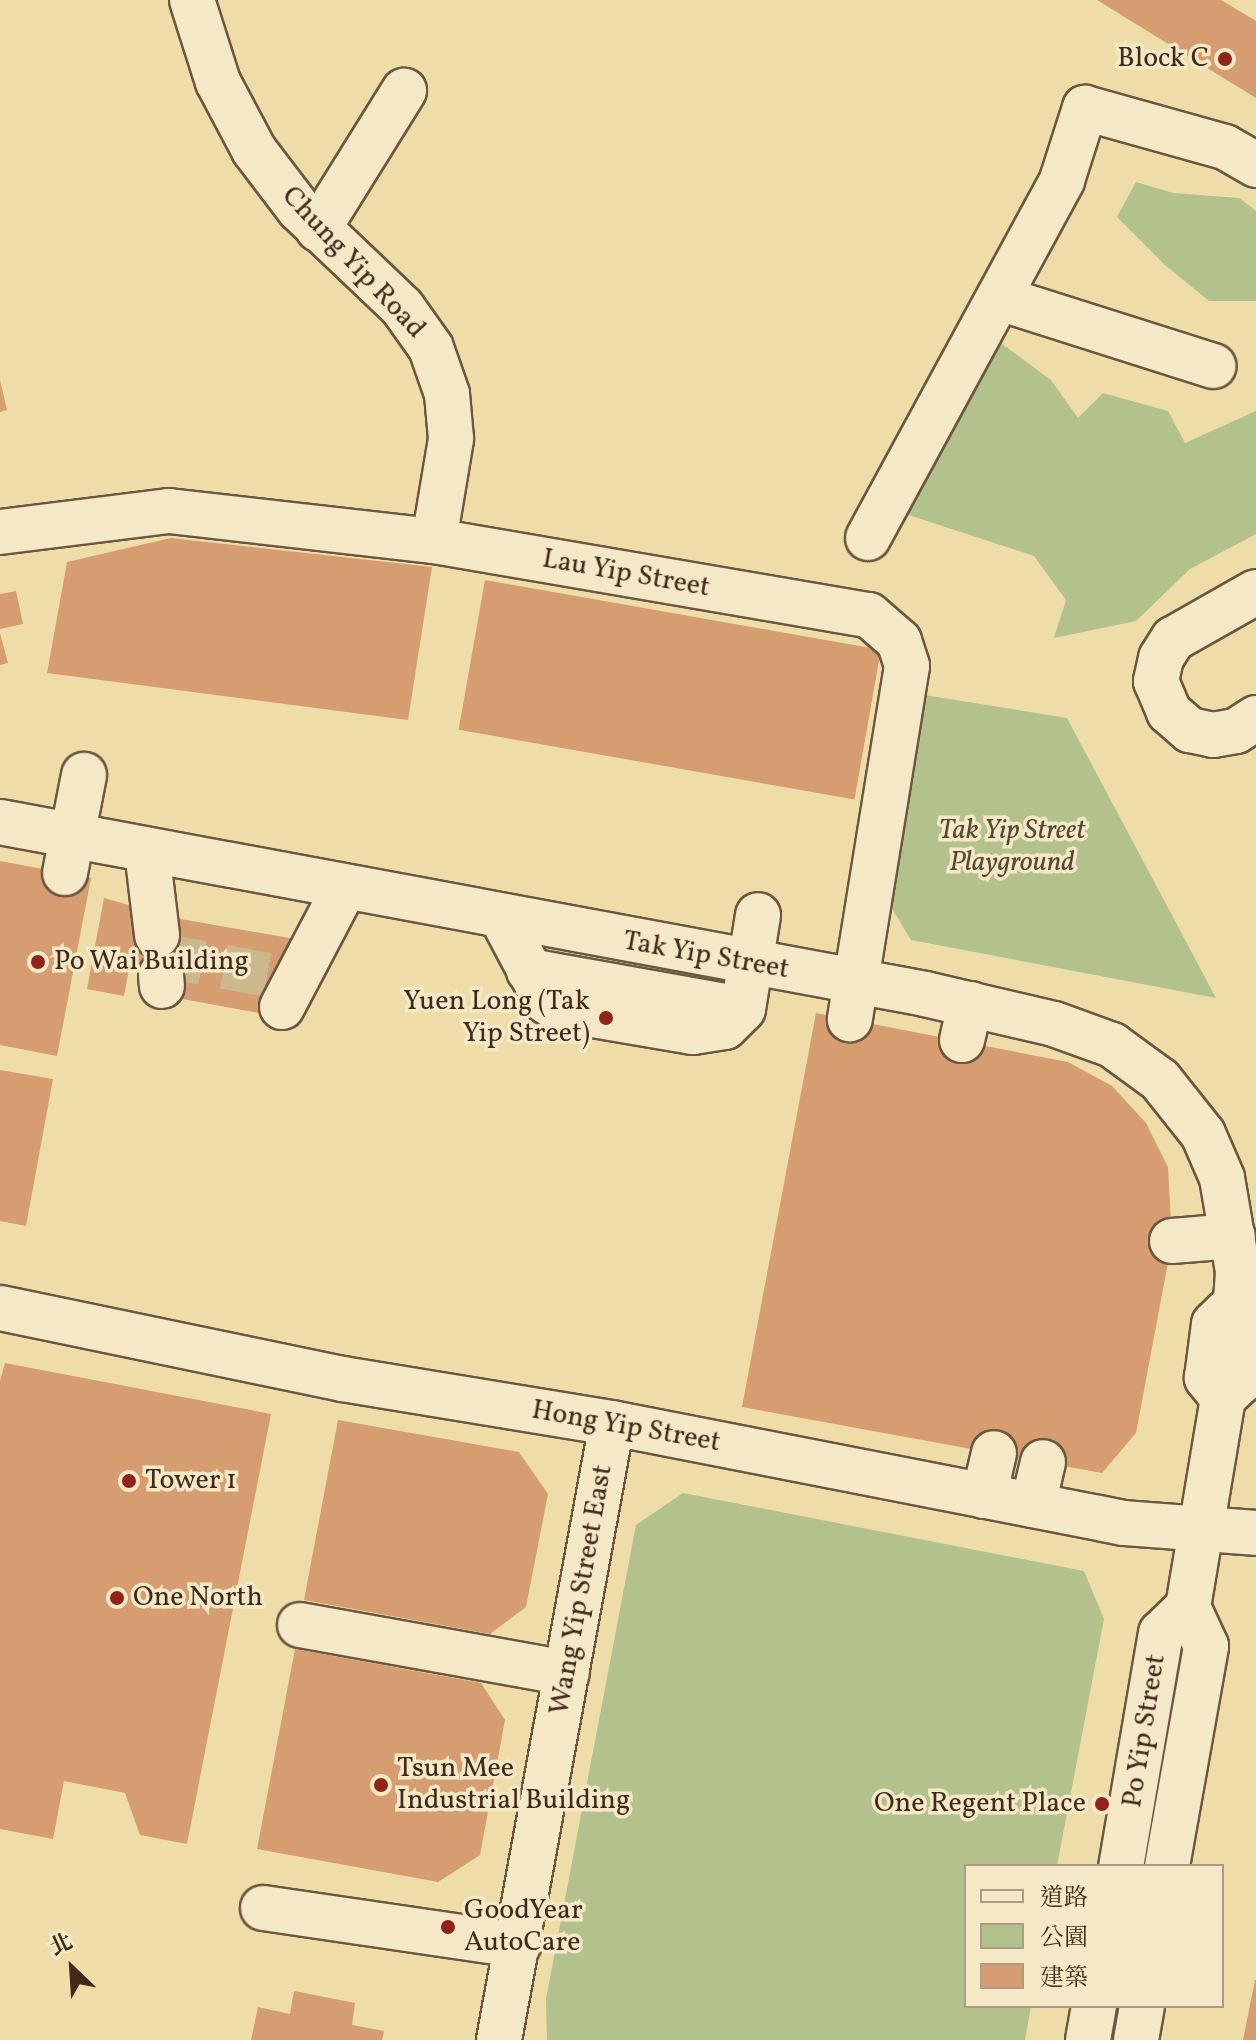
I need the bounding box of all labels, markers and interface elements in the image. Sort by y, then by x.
place label: Block C [1117,42,1209,76]
marker: Block C [1216,50,1234,68]
street label: Chung Yip Road [274,180,432,346]
street label: Lau Yip Street [539,543,713,605]
park label: Tak Yip Street Playground [939,814,1085,880]
street label: Tak Yip Street [620,925,792,987]
place label: Po Wai Building [54,945,250,979]
marker: Po Wai Building [29,953,47,971]
place label: Yuen Long (Tak Yip Street) [403,985,590,1051]
marker: Yuen Long (Tak Yip Street) [597,1009,615,1027]
street label: Hong Yip Street [529,1394,723,1460]
street label: Wang Yip Street East [543,1462,621,1718]
place label: Tower 1 [145,1464,237,1498]
marker: Tower 1 [120,1472,138,1490]
place label: One North [133,1581,263,1615]
marker: One North [108,1589,126,1607]
street label: Po Yip Street [1116,1652,1174,1810]
place label: Tsun Mee Industrial Building [397,1752,630,1818]
marker: Tsun Mee Industrial Building [372,1776,390,1794]
place label: One Regent Place [874,1787,1086,1821]
marker: One Regent Place [1093,1795,1111,1813]
legend [964,1864,1224,2008]
text: 道路 [1040,1882,1088,1916]
place label: GoodYear AutoCare [464,1894,583,1960]
marker: GoodYear AutoCare [439,1918,457,1936]
text: 公園 [1040,1922,1088,1956]
text: 北 [45,1927,78,1964]
north arrow [32,1928,112,2008]
text: 建築 [1040,1962,1088,1996]

